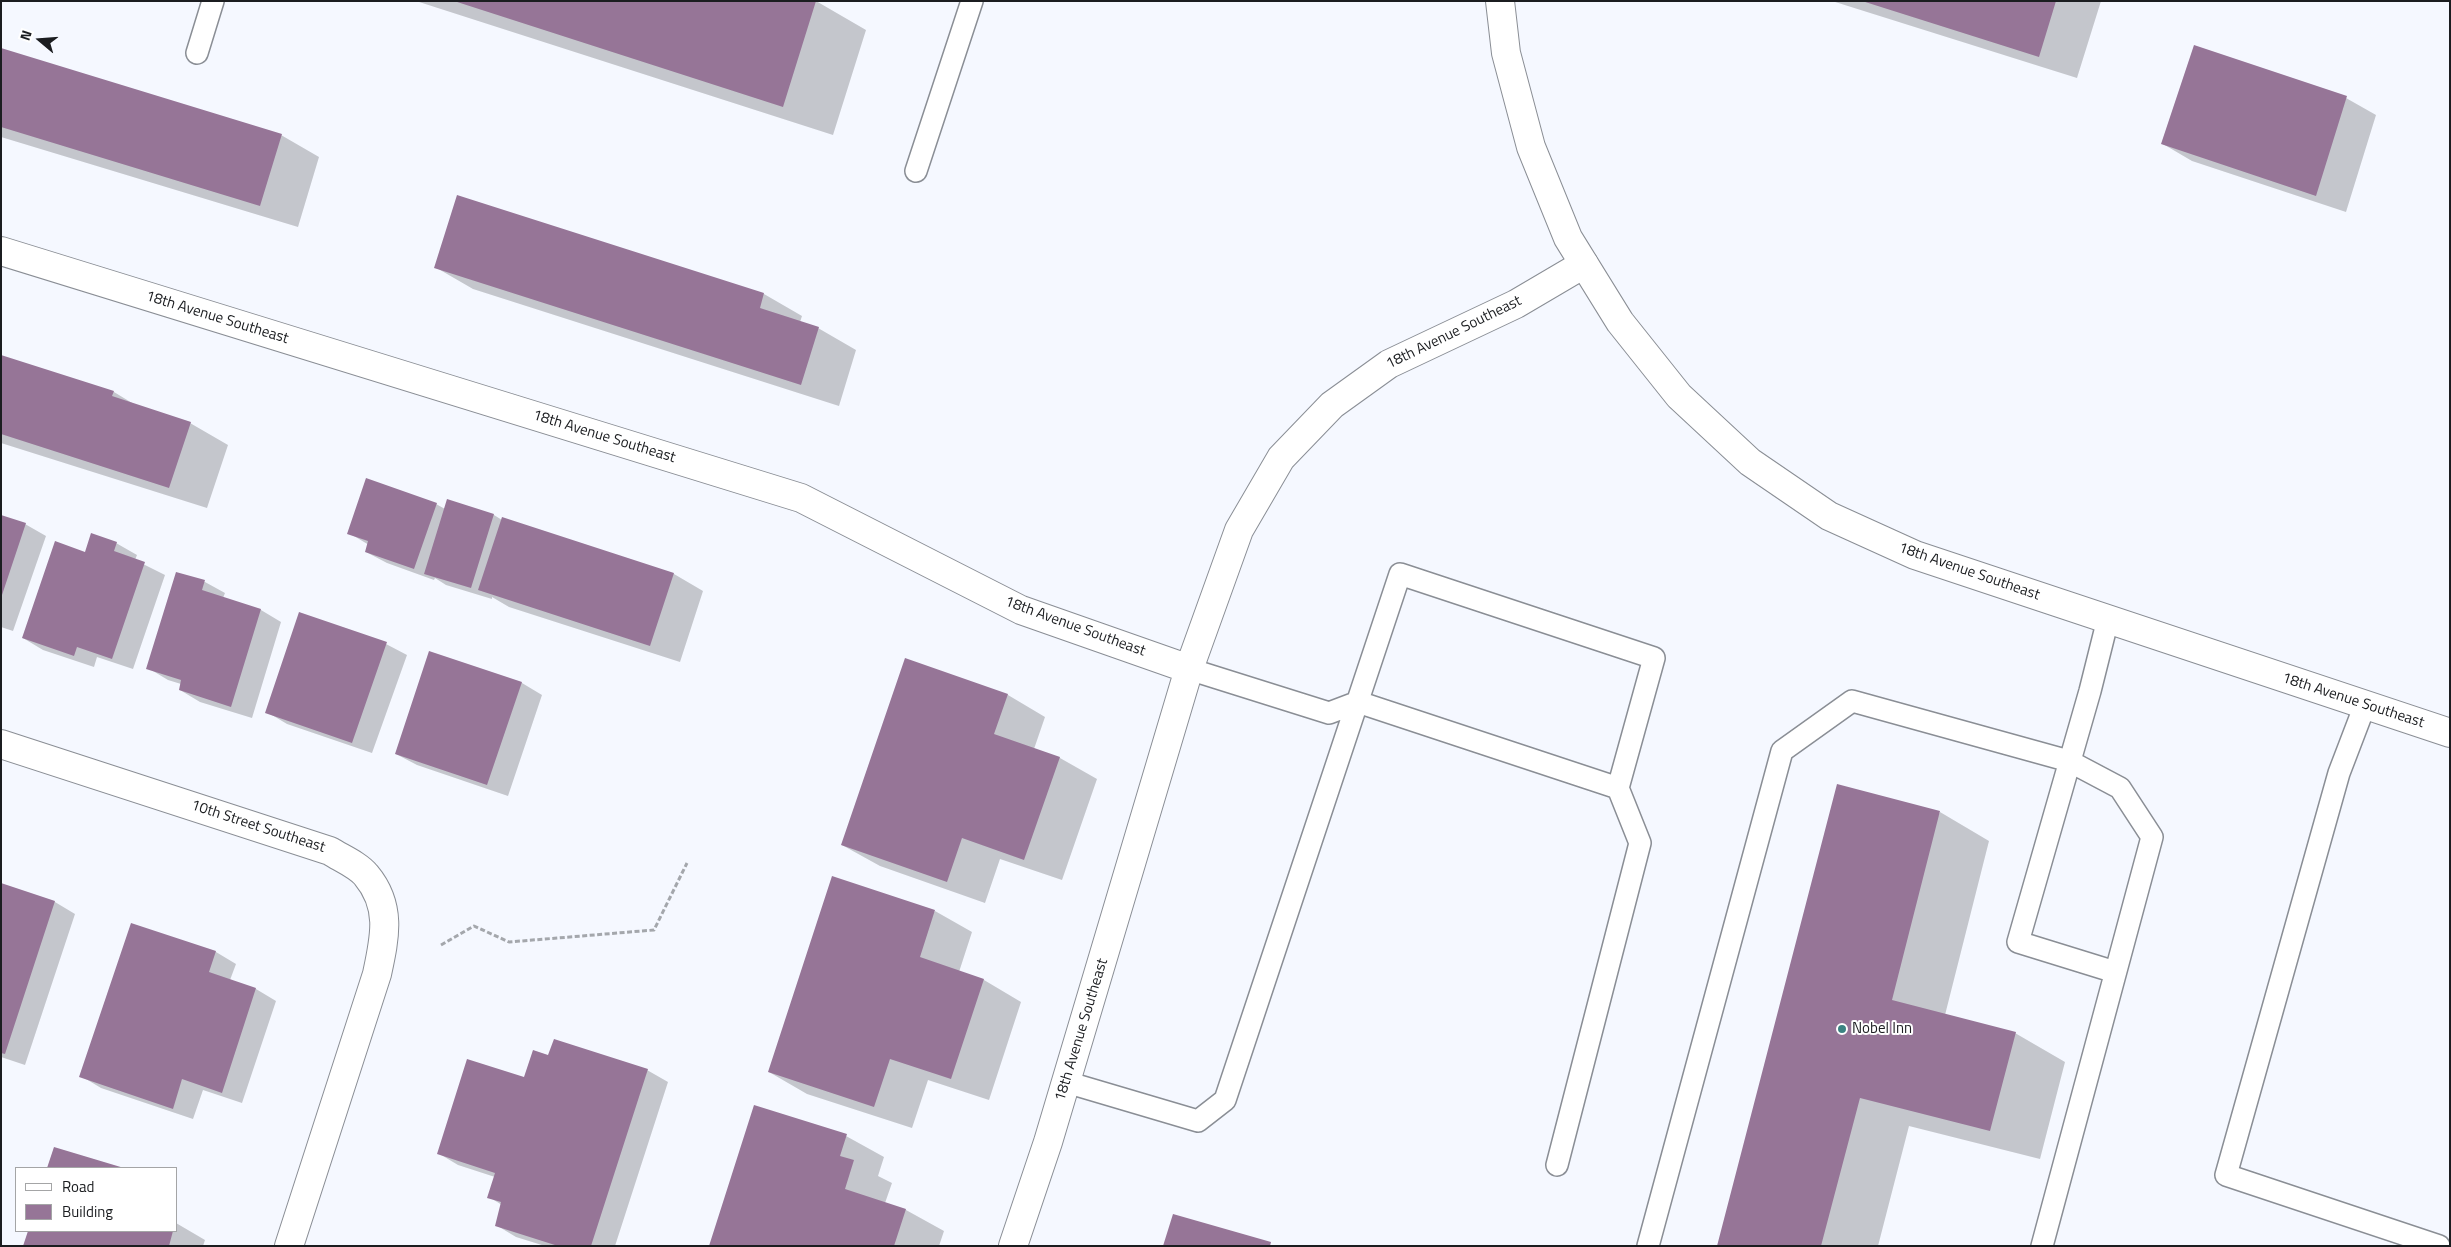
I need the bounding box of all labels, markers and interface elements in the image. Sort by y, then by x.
north arrow [15,15,65,65]
text: N [14,27,37,43]
street label: 18th Avenue Southeast [143,288,291,348]
street label: 18th Avenue Southeast [1383,292,1525,374]
street label: 18th Avenue Southeast [530,407,678,467]
street label: 18th Avenue Southeast [1896,539,2042,605]
street label: 18th Avenue Southeast [1002,593,1148,661]
street label: 18th Avenue Southeast [2280,670,2426,732]
street label: 10th Street Southeast [189,797,327,857]
street label: 18th Avenue Southeast [1052,956,1112,1104]
place label: Nobel Inn [1852,1020,1912,1038]
marker: Nobel Inn [1836,1023,1848,1035]
legend [15,1167,178,1232]
text: Road [62,1175,94,1198]
text: Building [62,1200,113,1223]

